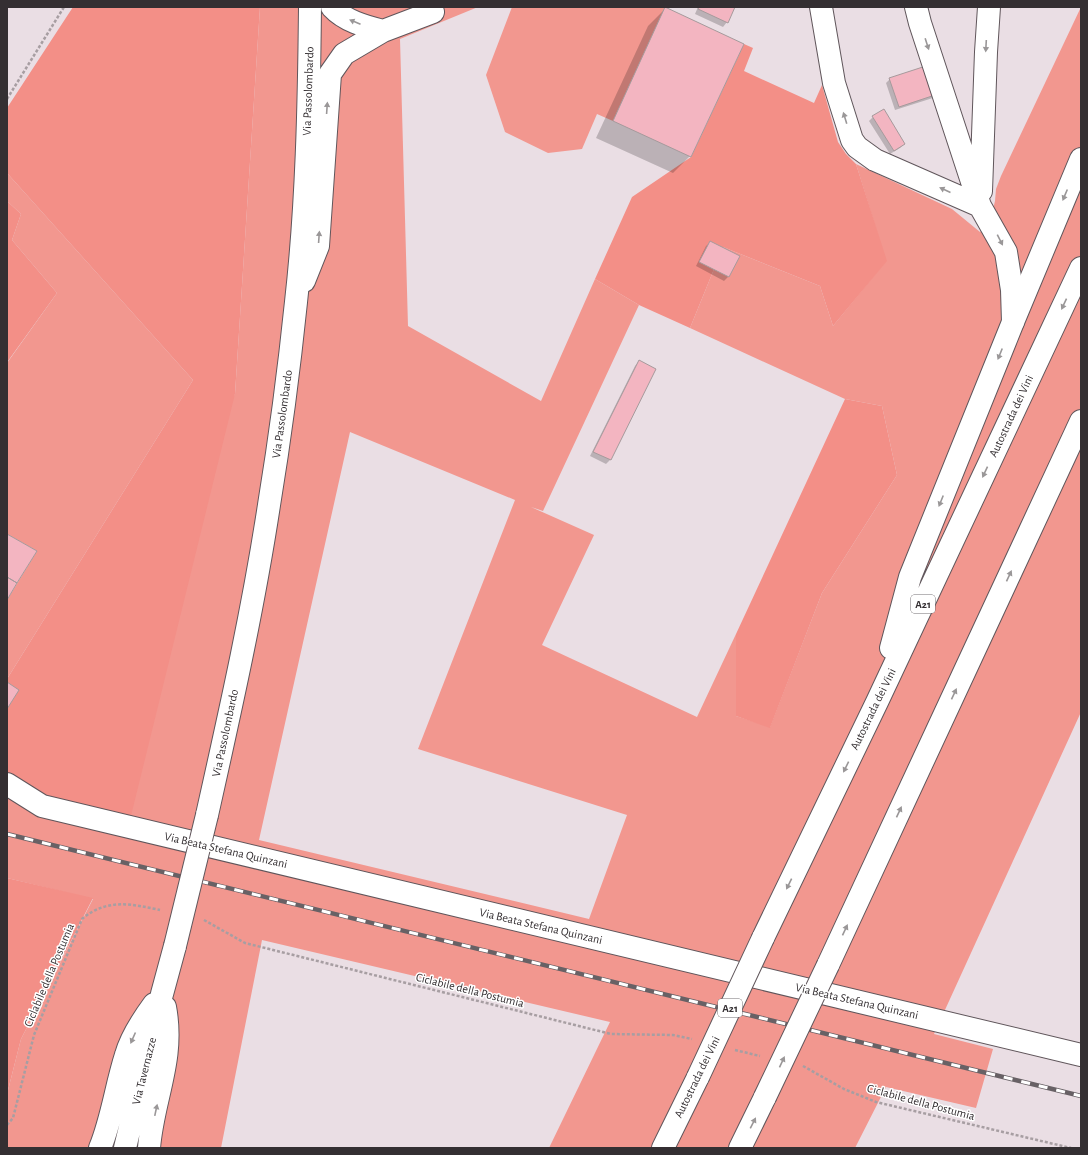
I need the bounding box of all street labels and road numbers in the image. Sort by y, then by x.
street label: Via Passolombardo [300,46,316,136]
street label: Via Passolombardo [270,369,294,459]
street label: Autostrada dei Vini [987,373,1035,459]
road number: A21 [911,595,935,613]
street label: Autostrada dei Vini [848,666,898,752]
street label: Via Passolombardo [210,688,240,778]
street label: Via Beata Stefana Quinzani [163,830,289,871]
street label: Via Beata Stefana Quinzani [478,906,604,947]
street label: Ciclabile della Postumia [22,921,76,1028]
street label: Ciclabile della Postumia [415,971,526,1009]
street label: Via Beata Stefana Quinzani [794,981,920,1022]
road number: A21 [718,999,742,1017]
street label: Autostrada dei Vini [672,1034,722,1120]
street label: Via Tavernazze [130,1036,158,1106]
street label: Ciclabile della Postumia [866,1082,977,1122]

